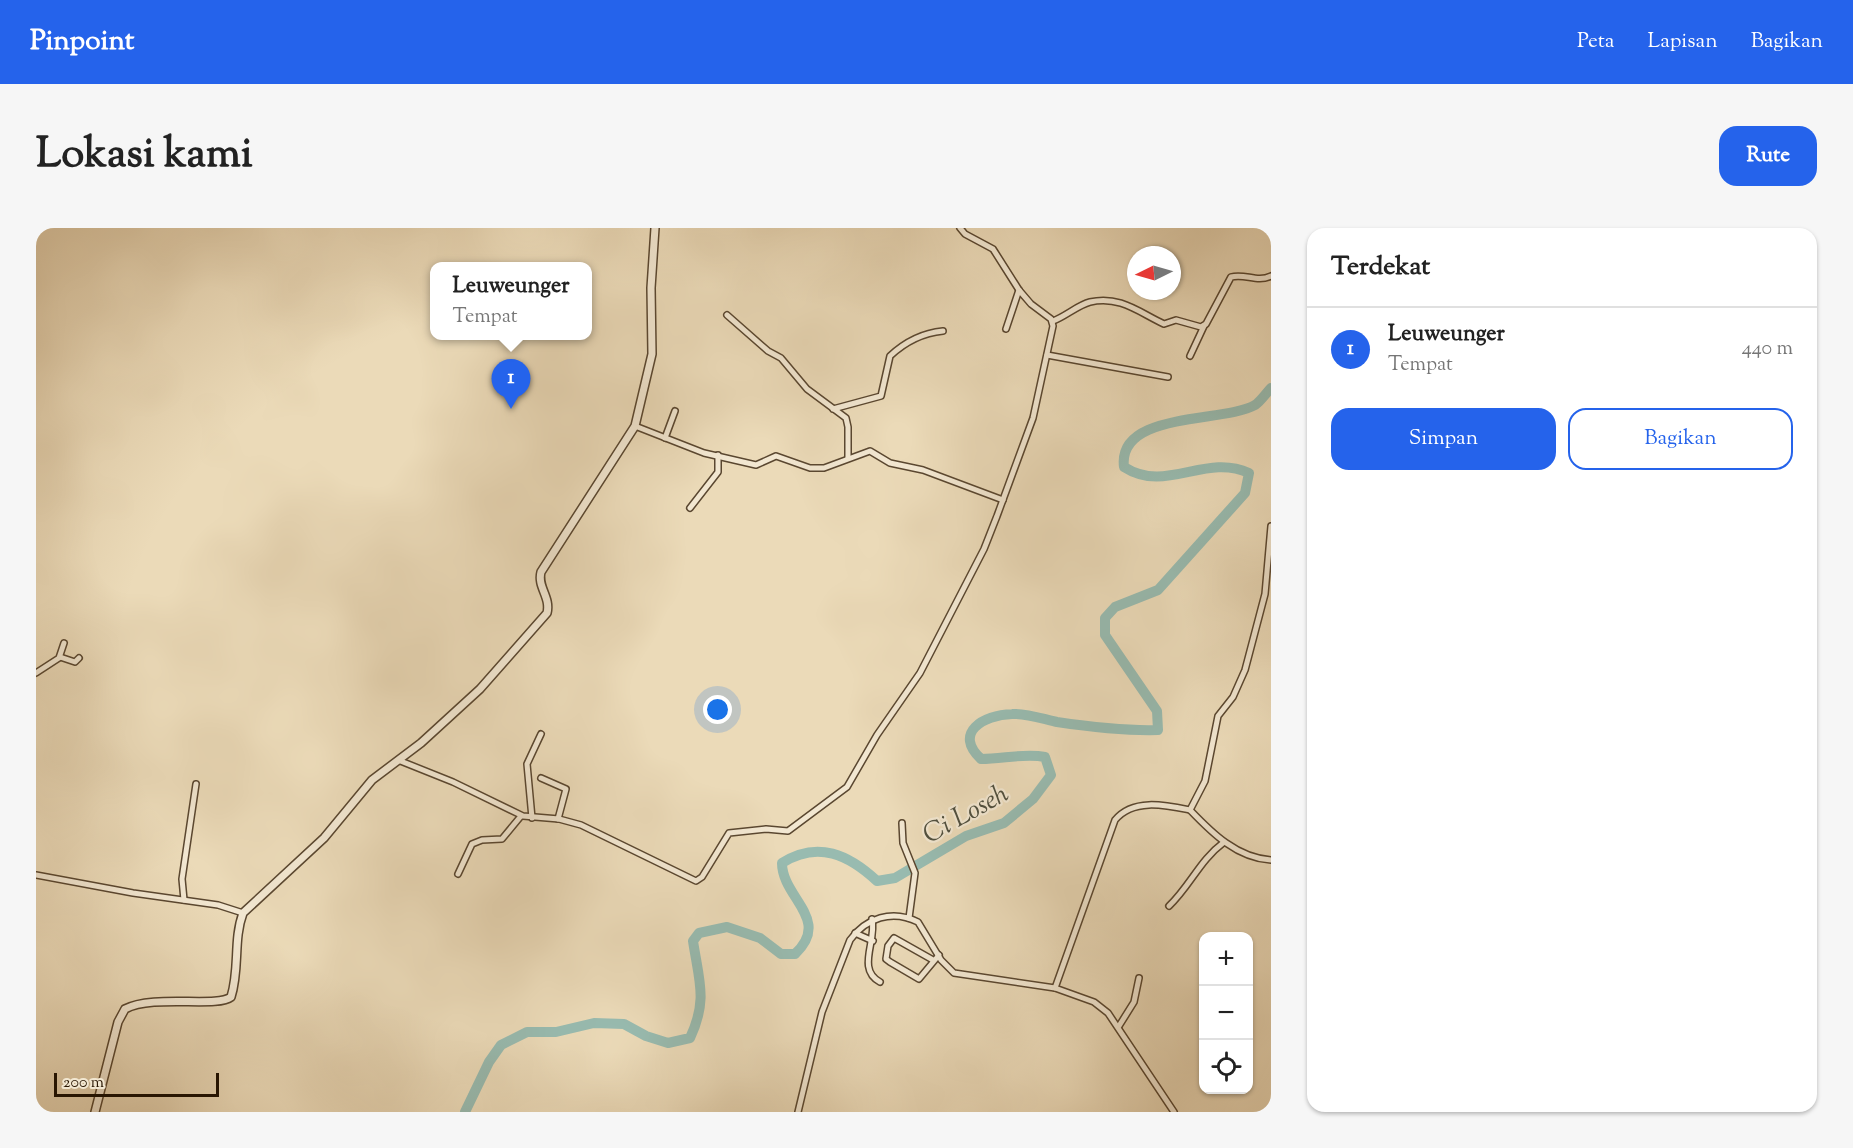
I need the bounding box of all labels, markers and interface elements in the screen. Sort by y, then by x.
text: Pinpoint [30,22,134,62]
text: Peta [1577,27,1615,57]
text: Lapisan [1648,27,1718,57]
text: Bagikan [1751,27,1823,57]
text: Lokasi kami [36,126,253,186]
button: Rute [1719,126,1817,186]
north arrow [1127,246,1181,300]
text: Terdekat [1331,249,1430,286]
popup [430,262,592,340]
text: Leuweunger [453,271,569,303]
text: Tempat [453,303,518,332]
text: Leuweunger [1388,319,1505,351]
text: 1 [1347,335,1354,364]
text: 440 m [1742,335,1793,364]
text: Tempat [1388,351,1453,380]
pin: 1 [492,360,530,409]
button: Simpan [1331,408,1556,470]
button: Bagikan [1568,408,1793,470]
your location [703,695,732,724]
water label: Ci Loseh [916,776,1016,855]
map controls [1199,932,1253,1094]
button: + [1199,932,1253,986]
button: − [1199,986,1253,1040]
button: locate [1199,1040,1253,1094]
scale bar [54,1070,219,1098]
text: 200 m [63,1072,104,1095]

